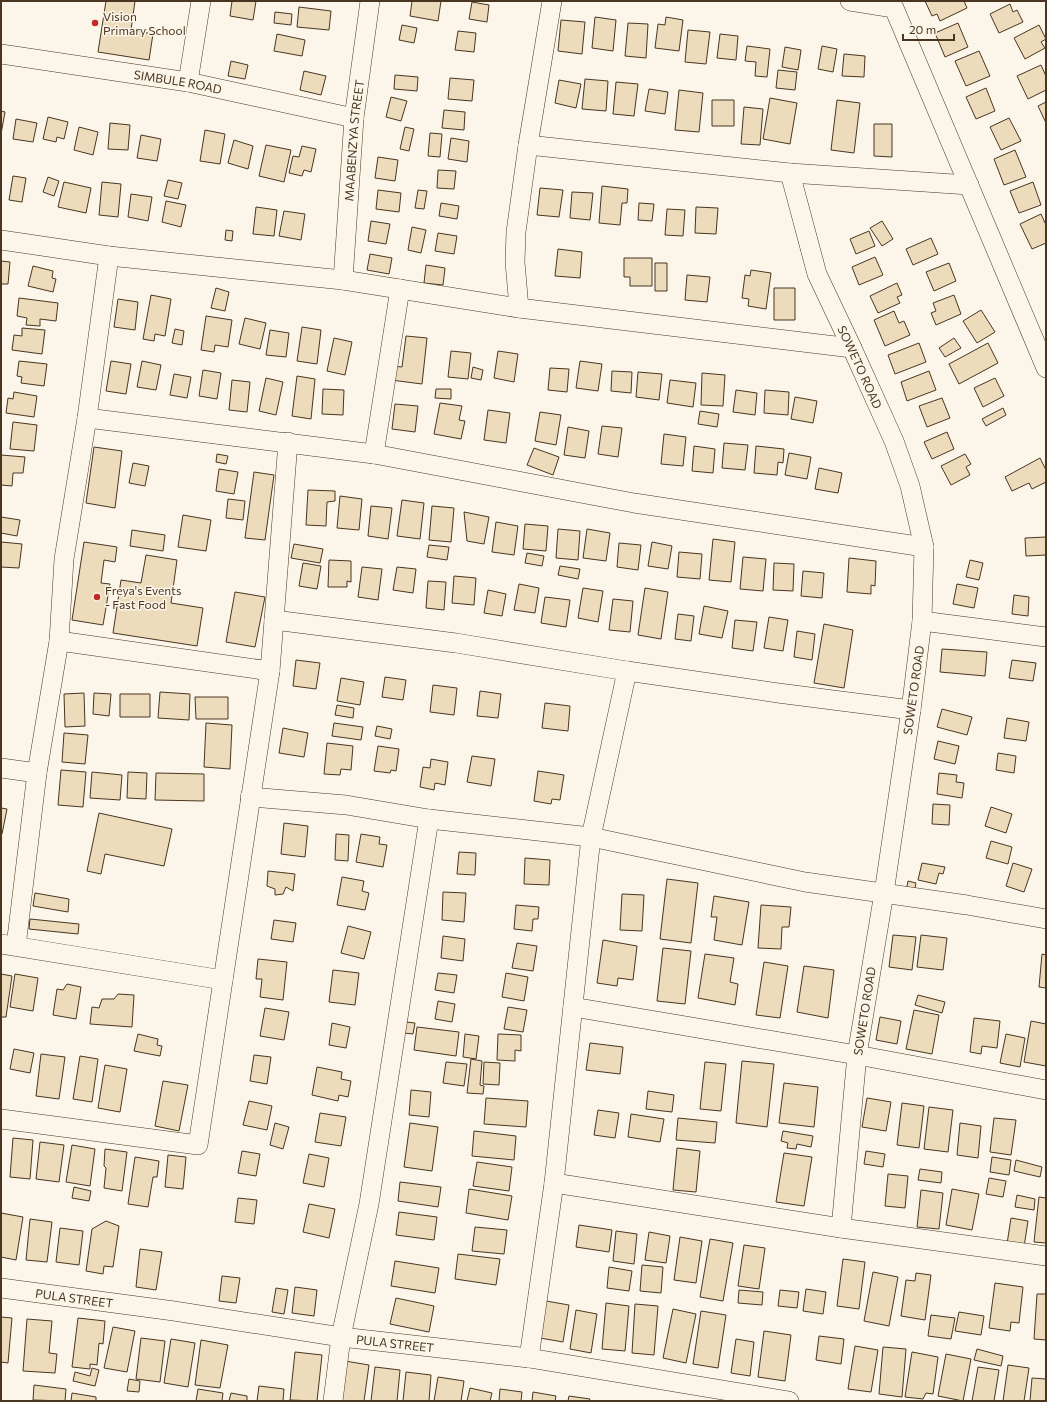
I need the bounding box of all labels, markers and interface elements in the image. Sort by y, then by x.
place label: Vision Primary School [103,9,186,37]
scale bar [903,16,954,42]
marker: Vision Primary School [90,18,100,28]
text: 20 m [909,22,936,36]
street label: SIMBULE ROAD [133,67,223,96]
street label: MAABENZYA STREET [341,78,366,202]
street label: SOWETO ROAD [835,323,885,411]
place label: Freya's Events - Fast Food [105,583,182,611]
marker: Freya's Events - Fast Food [92,592,102,602]
street label: SOWETO ROAD [900,644,926,735]
street label: SOWETO ROAD [850,965,878,1056]
street label: PULA STREET [35,1286,114,1310]
street label: PULA STREET [355,1332,435,1354]

